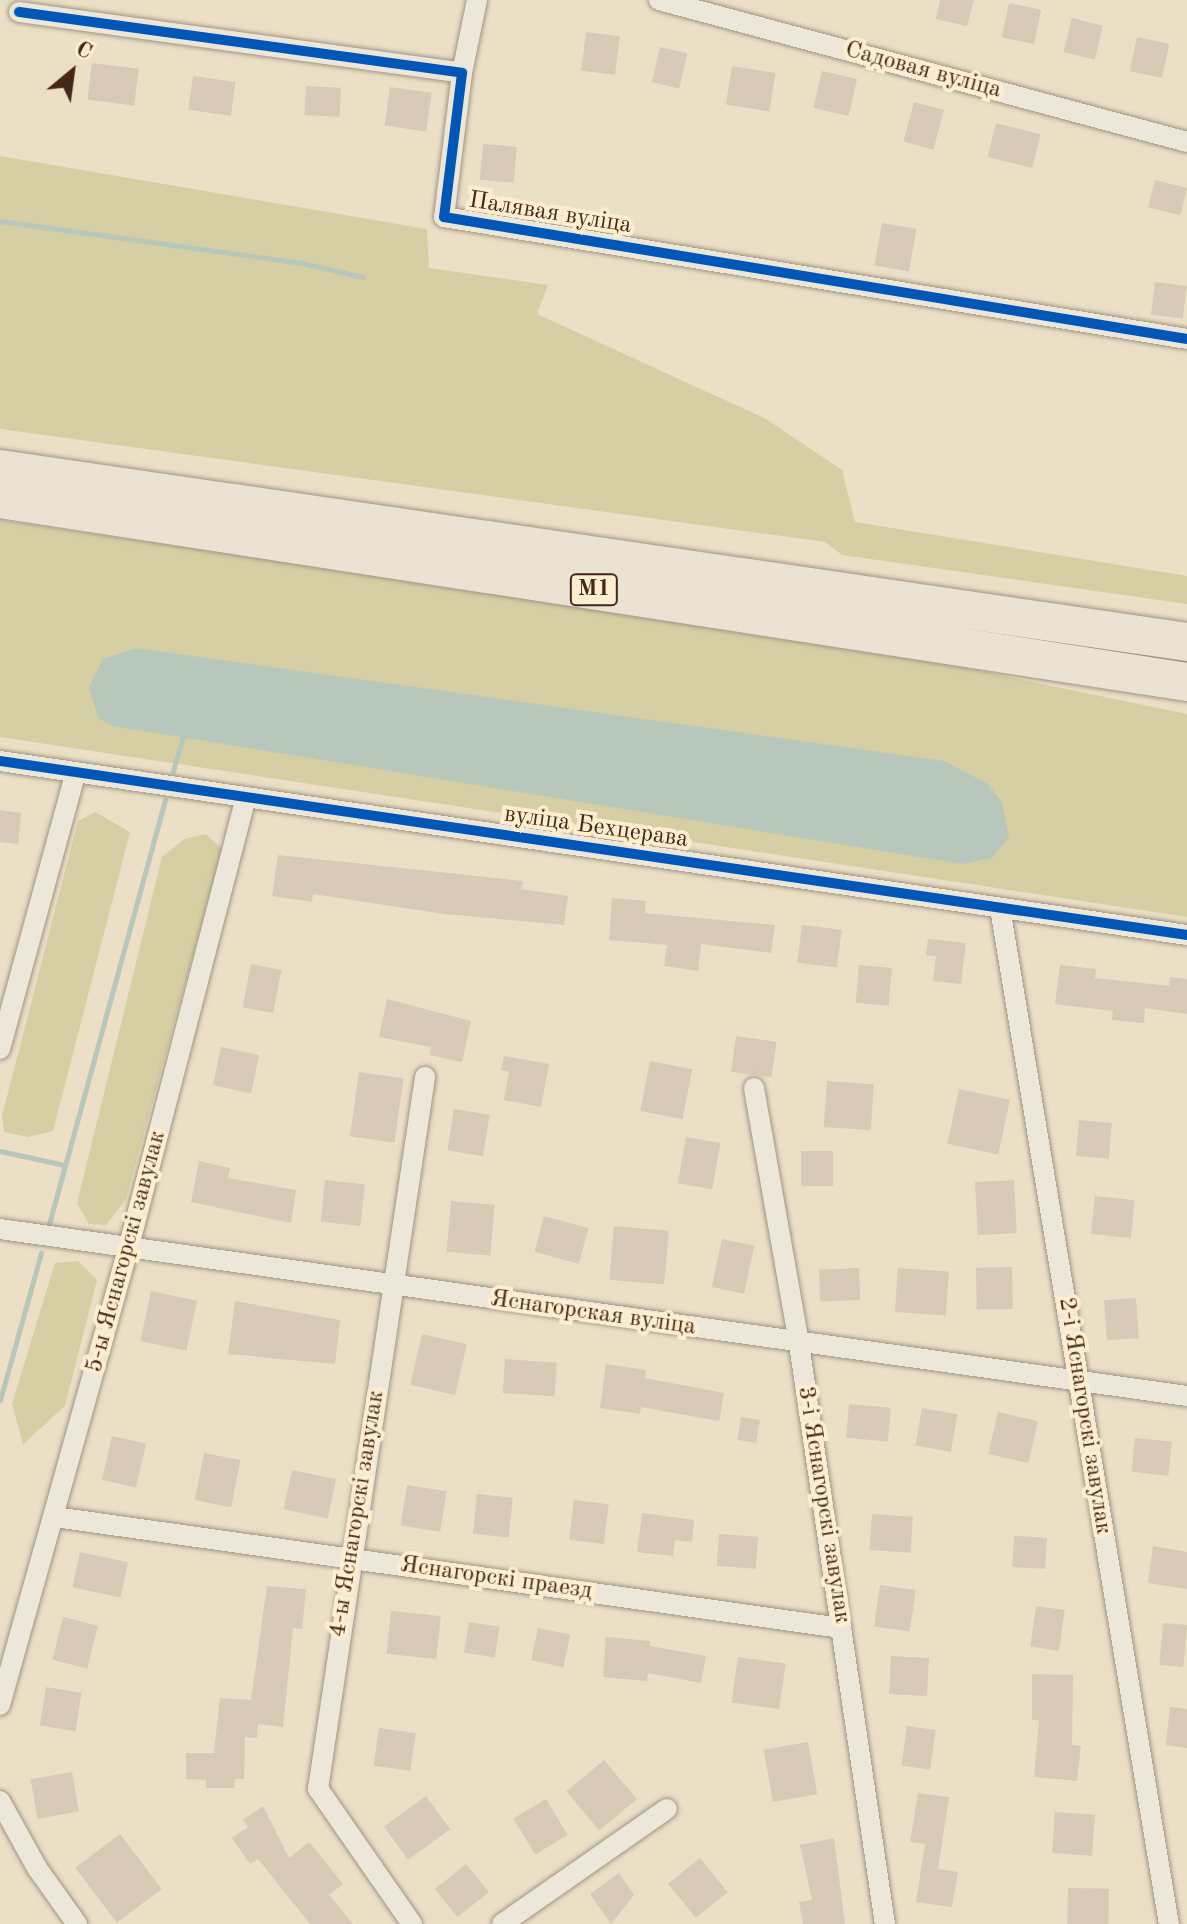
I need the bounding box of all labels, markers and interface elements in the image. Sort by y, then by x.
north arrow [32,32,112,112]
street label: Садовая вуліца [842,36,1004,106]
text: С [72,38,95,64]
street label: Палявая вуліца [467,187,633,241]
road number: М1 [568,572,620,608]
street label: вуліца Бехцерава [502,801,690,855]
street label: 5-ы Яснагорскі завулак [81,1128,173,1376]
street label: Яснагорская вуліца [488,1285,698,1343]
street label: 2-і Яснагорскі завулак [1051,1295,1117,1537]
street label: 3-і Яснагорскі завулак [790,1384,856,1626]
street label: 4-ы Яснагорскі завулак [324,1389,392,1639]
street label: Яснагорскі праезд [398,1551,594,1607]

